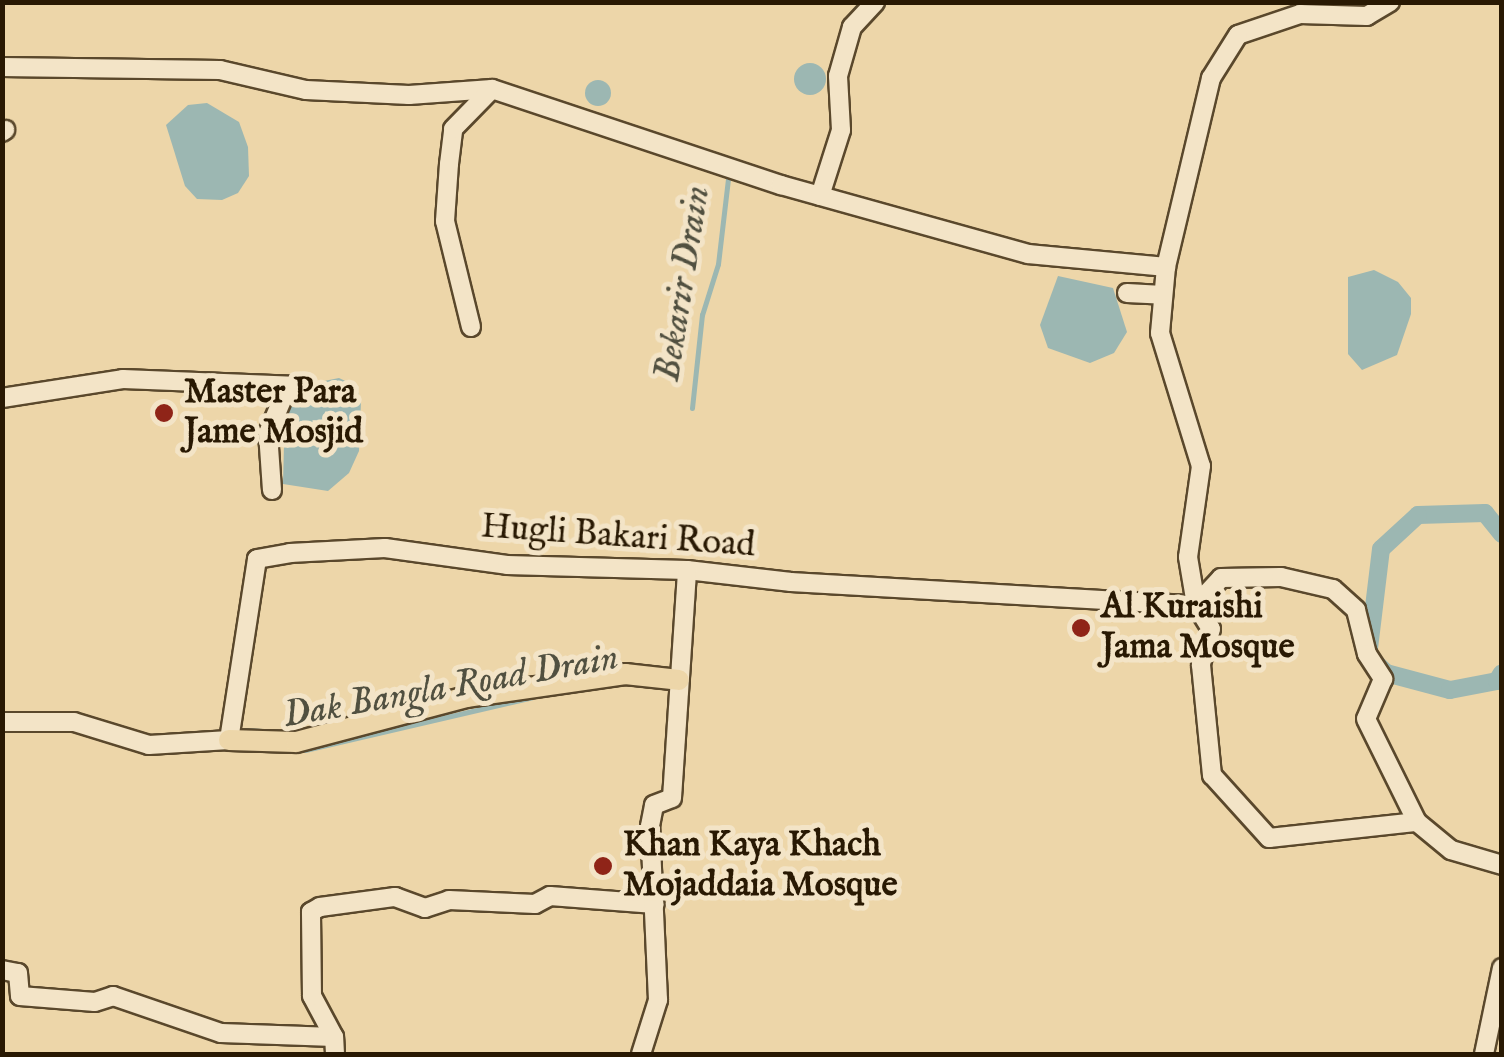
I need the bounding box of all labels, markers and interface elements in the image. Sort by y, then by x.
water label: Bekarir Drain [646,183,722,385]
place label: Master Para Jame Mosjid [184,372,363,454]
marker: Master Para Jame Mosjid [153,402,175,424]
street label: Hugli Bakari Road [480,506,756,568]
place label: Al Kuraishi Jama Mosque [1101,587,1295,669]
marker: Al Kuraishi Jama Mosque [1070,617,1092,639]
water label: Dak Bangla Road Drain [280,636,622,740]
place label: Khan Kaya Khach Mojaddaia Mosque [623,825,898,907]
marker: Khan Kaya Khach Mojaddaia Mosque [592,855,614,877]

